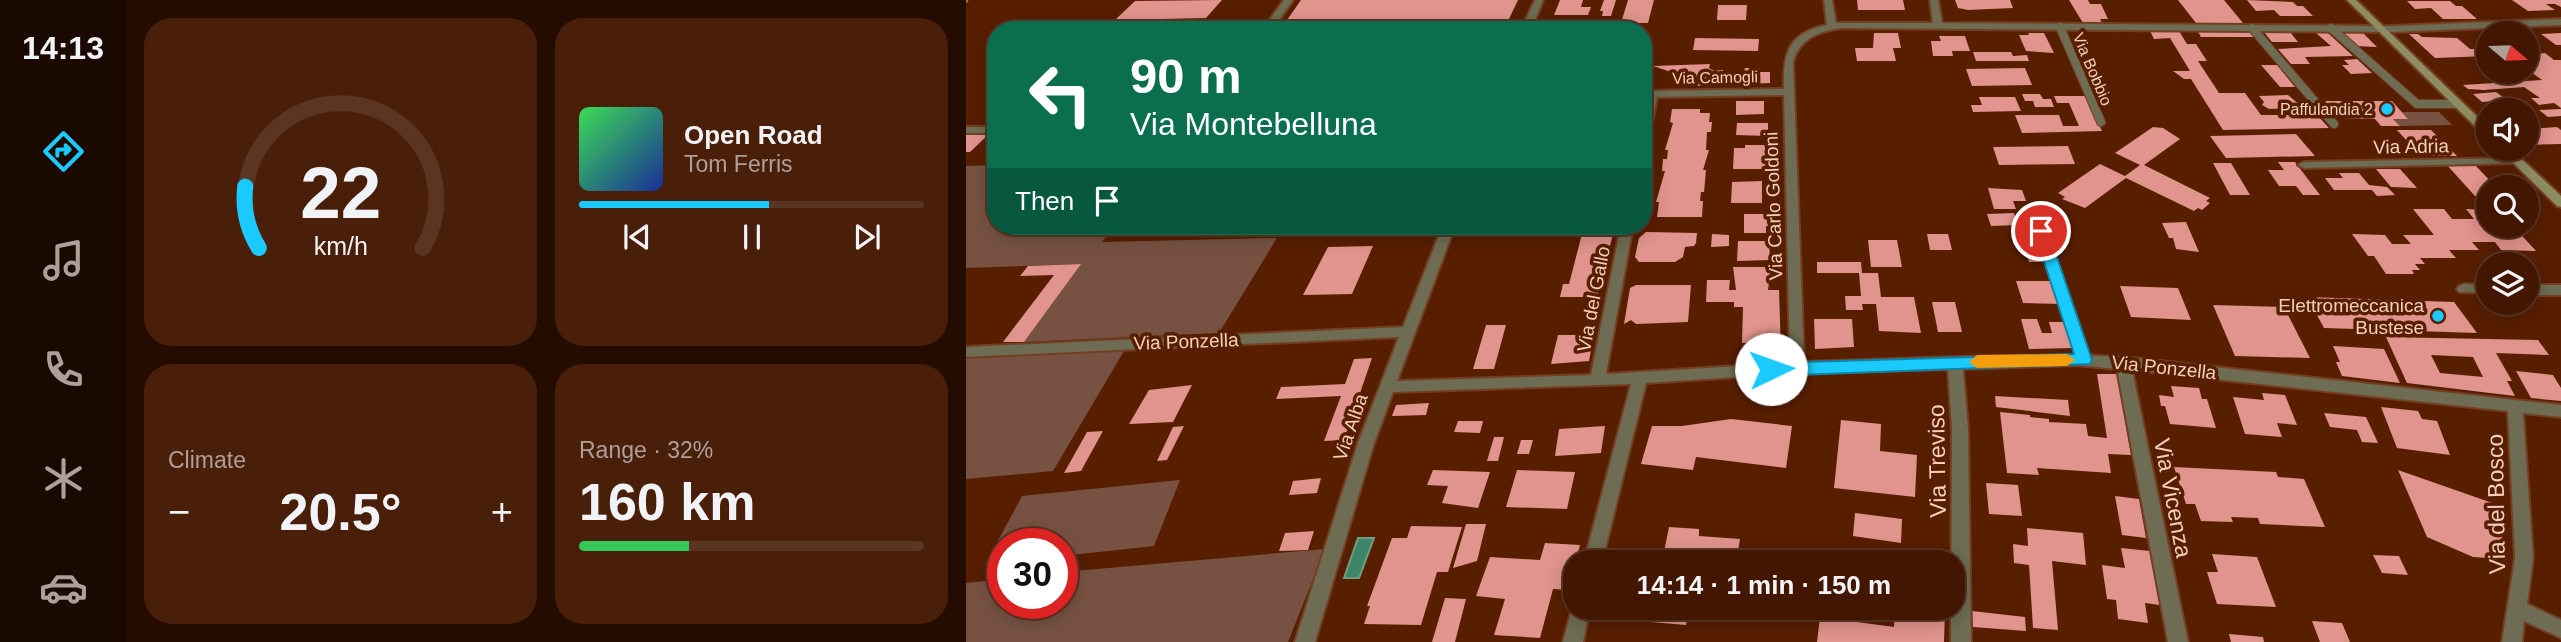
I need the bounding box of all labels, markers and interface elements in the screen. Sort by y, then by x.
north arrow [2476,21,2539,84]
map controls [2476,21,2539,315]
text: 14:13 [22,30,104,66]
street label: Via Bobbio [2070,30,2115,108]
icon: left [1015,49,1106,140]
text: 90 m [1130,49,1242,103]
street label: Via Camogli [1672,68,1758,87]
button: sound [2476,98,2539,161]
place label: Paffulandia 2 [2280,101,2373,118]
marker: Paffulandia 2 [2379,101,2395,117]
text: Via Montebelluna [1130,106,1377,142]
text: Open Road [684,120,823,150]
icon: directions [39,127,88,176]
street label: Via Carlo Goldoni [1760,131,1787,281]
street label: Via Adria [2373,135,2449,158]
text: Tom Ferris [684,151,793,177]
text: 22 [300,152,381,233]
button: search [2476,175,2539,238]
icon: arrive [1088,182,1126,220]
text: Then [1015,186,1074,216]
pin [2011,201,2071,261]
icon: arrive [2022,212,2060,250]
icon: previous [618,218,656,256]
icon: pause [733,218,771,256]
icon: next [848,218,886,256]
text: km/h [313,232,368,260]
icon: music [39,236,88,285]
street label: Via del Gallo [1573,244,1614,354]
button: layers [2476,252,2539,315]
place label: Elettromeccanica Bustese [2278,295,2424,338]
marker: Elettromeccanica Bustese [2430,308,2446,324]
street label: Via Ponzella [1133,329,1239,354]
position arrow [1734,332,1808,406]
icon: phone [39,345,88,394]
street label: Via Ponzella [2110,352,2218,383]
street label: Via Alba [1329,391,1372,463]
street label: Via Treviso [1923,404,1951,518]
street label: Via del Bosco [2482,434,2510,574]
street label: Via Vicenza [2149,436,2197,560]
text: Range · 32% [579,437,713,463]
text: Climate [168,447,246,473]
icon: climate [39,454,88,503]
text: 160 km [579,473,755,531]
text: 20.5° [279,483,402,541]
text: − [168,491,190,533]
text: + [491,491,513,533]
speed limit sign: 30 [987,528,1078,619]
icon: car [39,563,88,612]
text: 14:14 · 1 min · 150 m [1637,570,1891,600]

